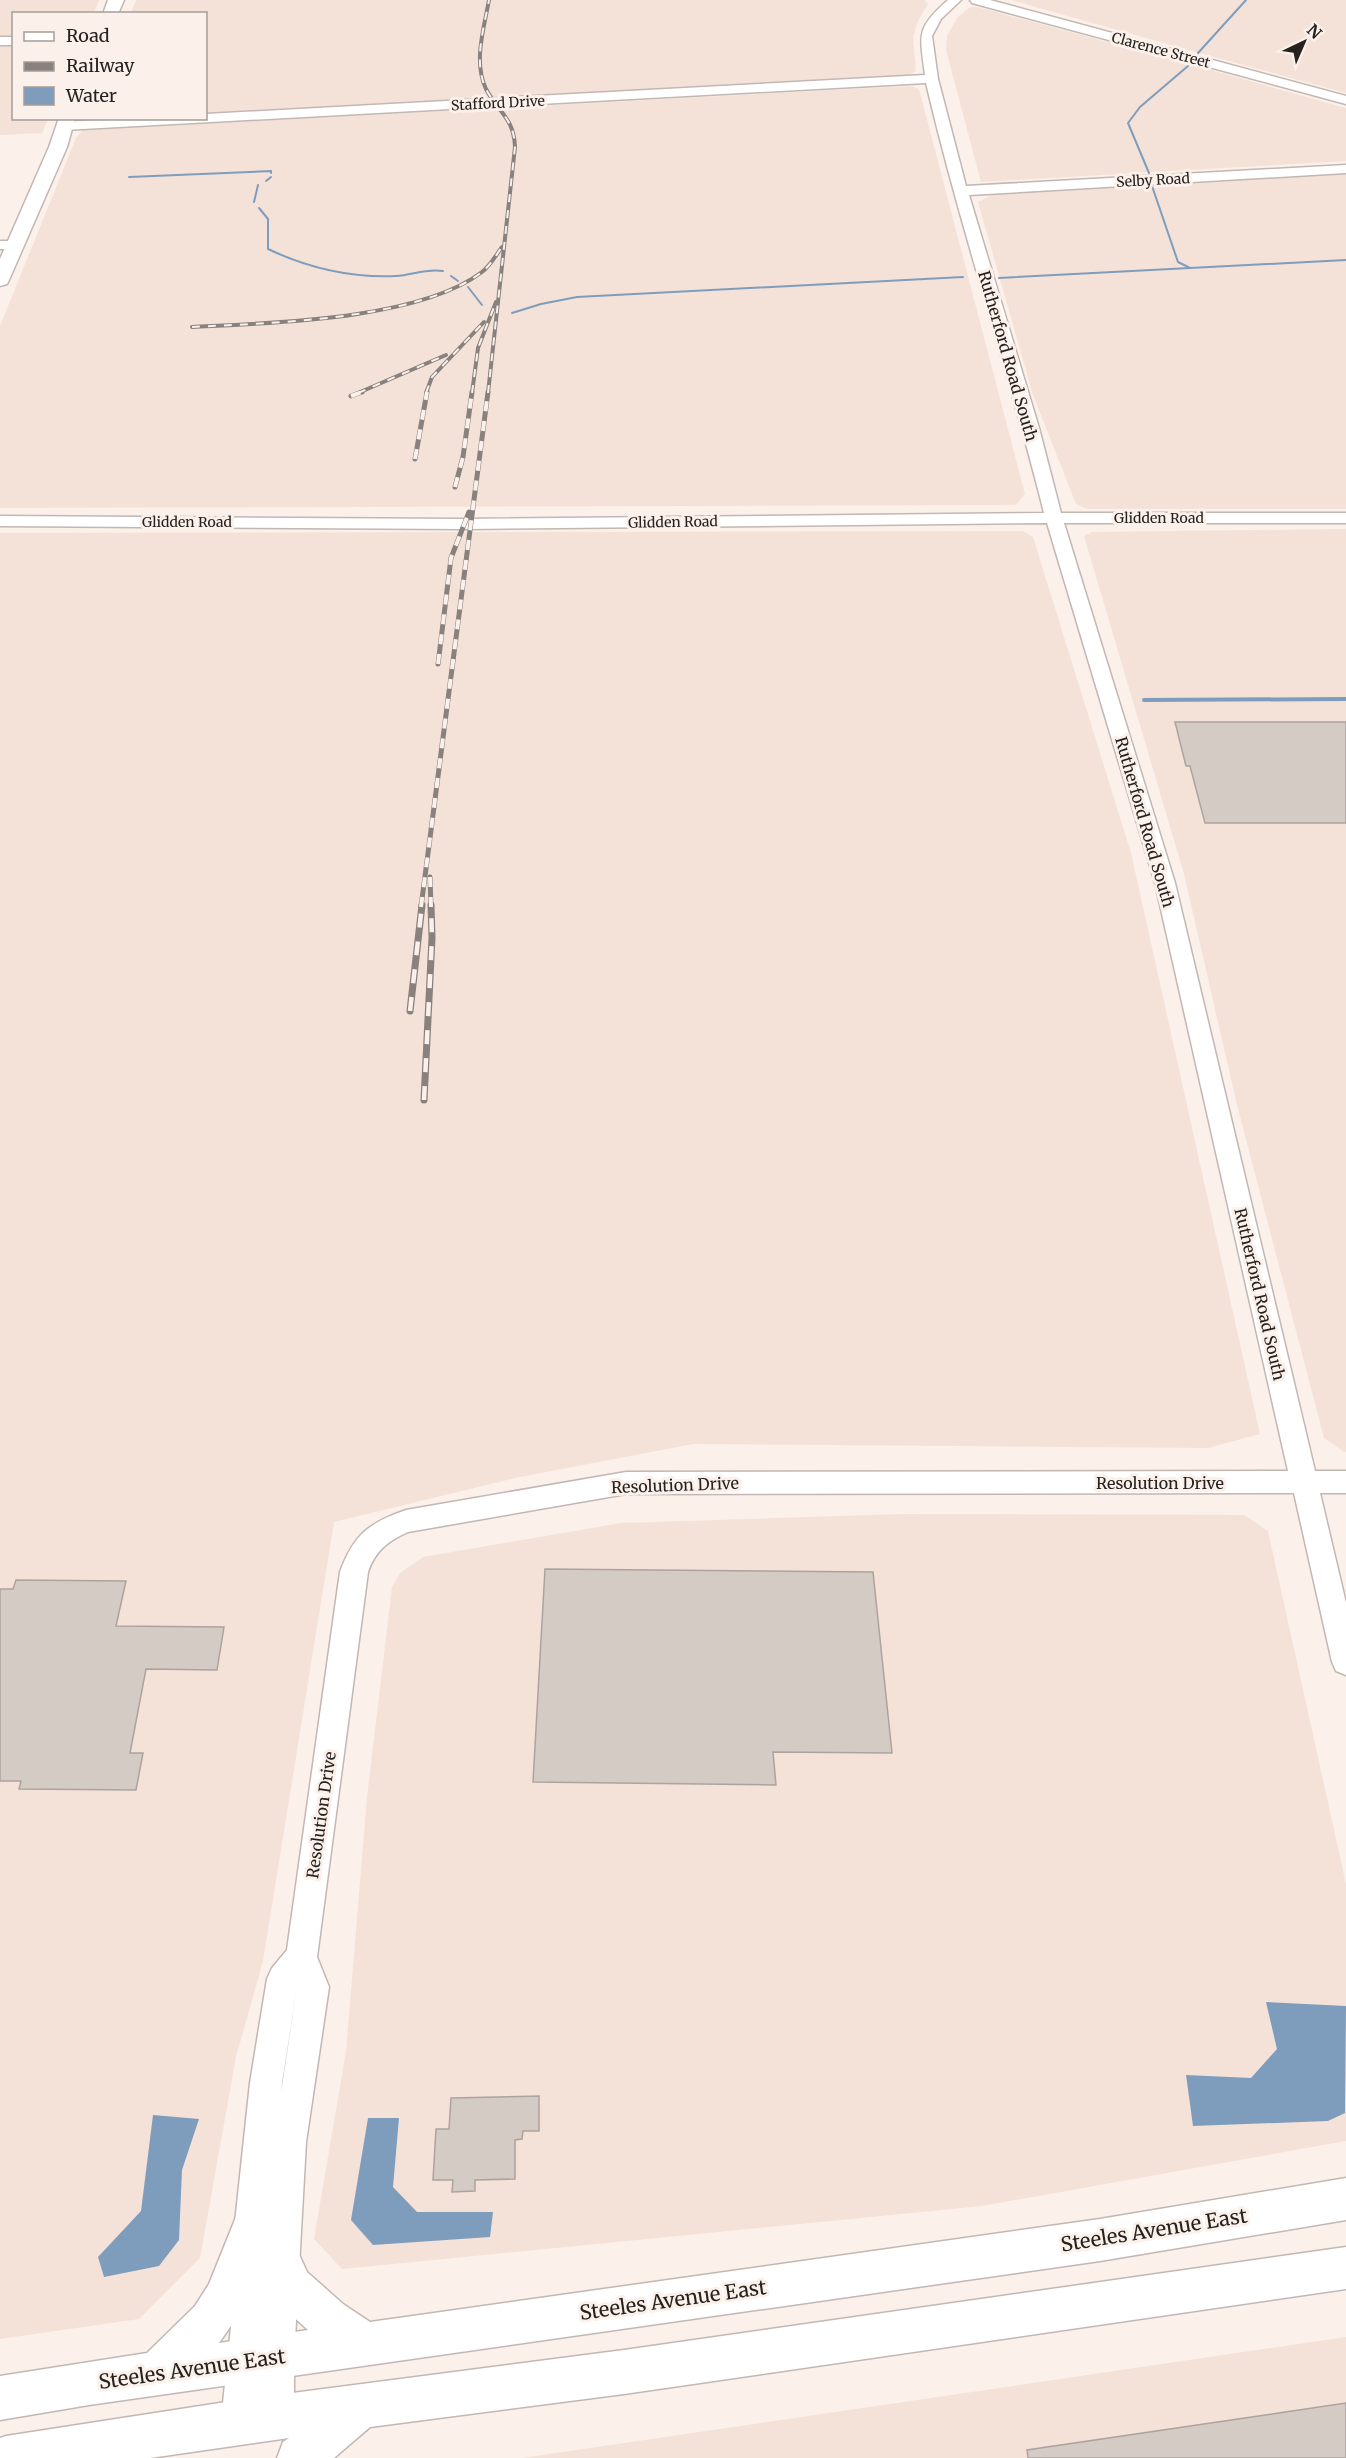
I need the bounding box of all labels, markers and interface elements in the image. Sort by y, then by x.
legend [12,12,207,120]
north arrow [1274,12,1334,72]
text: N [1303,20,1326,43]
text: Road [66,24,110,47]
street label: Clarence Street [1110,28,1213,72]
text: Railway [66,54,135,77]
text: Water [65,84,117,107]
street label: Stafford Drive [451,92,545,114]
street label: Selby Road [1116,169,1191,191]
street label: Rutherford Road South [974,268,1042,444]
street label: Glidden Road [1114,509,1204,527]
street label: Glidden Road [628,512,719,532]
street label: Glidden Road [142,513,232,531]
street label: Rutherford Road South [1111,734,1179,910]
street label: Rutherford Road South [1230,1206,1290,1383]
street label: Resolution Drive [611,1473,739,1497]
street label: Resolution Drive [1096,1473,1224,1493]
street label: Resolution Drive [302,1750,340,1880]
street label: Steeles Avenue East [1059,2202,1249,2257]
street label: Steeles Avenue East [578,2274,768,2325]
street label: Steeles Avenue East [97,2343,287,2394]

